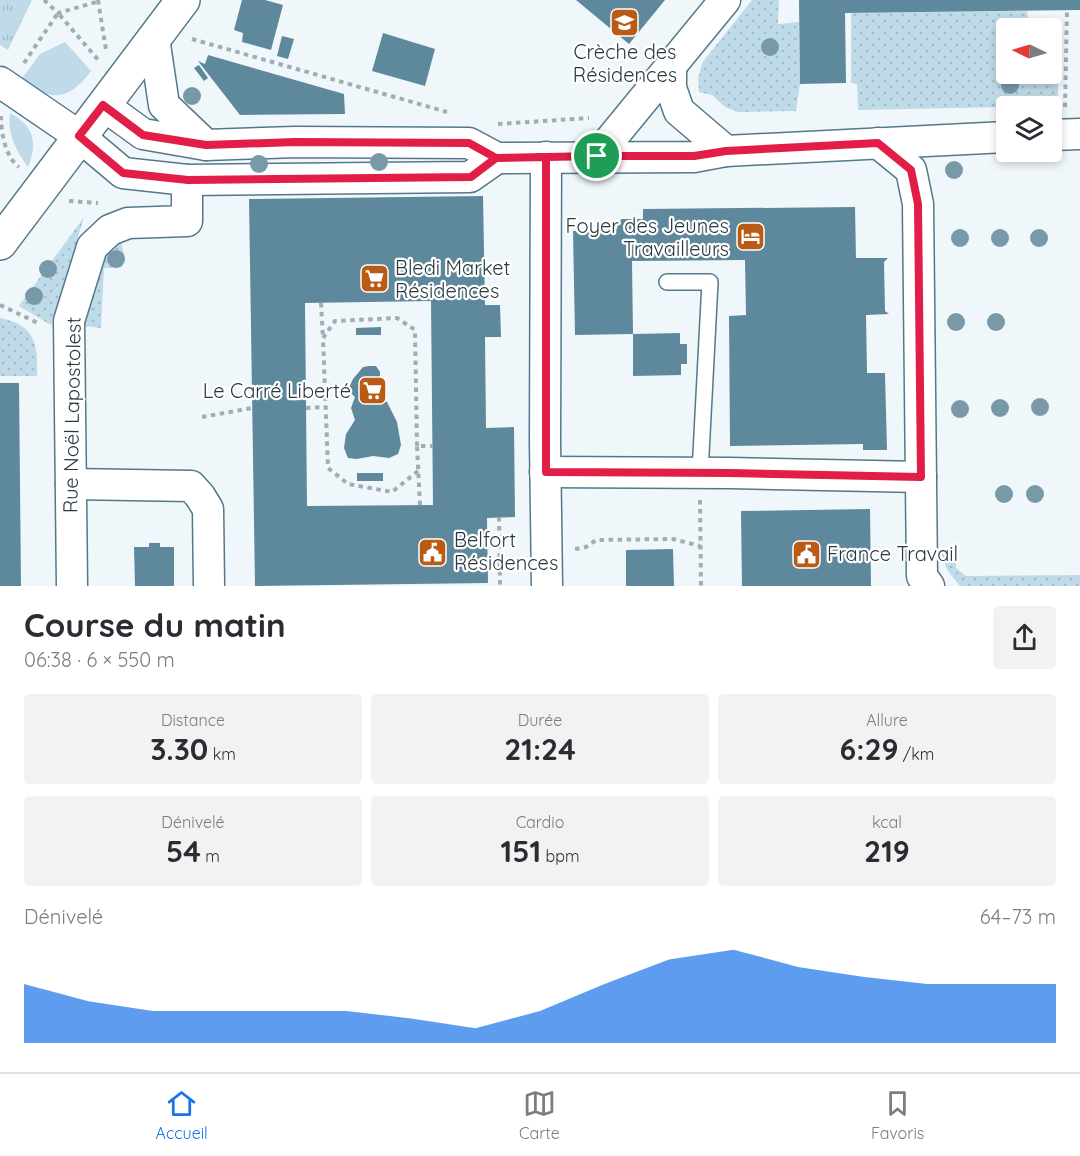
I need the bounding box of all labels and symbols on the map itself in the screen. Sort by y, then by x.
school or university icon: Crèche des Résidences [609,6,641,38]
north arrow [996,18,1062,84]
place label: Crèche des Résidences [573,39,677,87]
pin [571,130,622,181]
place label: Foyer des Jeunes Travailleurs [566,213,729,261]
hotel icon: Foyer des Jeunes Travailleurs [734,221,766,253]
place label: Bledi Market Résidences [395,255,510,303]
supermarket icon: Bledi Market Résidences [358,263,390,295]
street label: Rue Noël Lapostolest [57,316,86,513]
supermarket icon: Le Carré Liberté [356,375,388,407]
place label: Le Carré Liberté [203,378,351,403]
place label: Belfort Résidences [454,527,558,575]
public building icon: Belfort Résidences [417,536,449,568]
public building icon: France Travail [790,538,822,570]
place label: France Travail [827,541,958,566]

